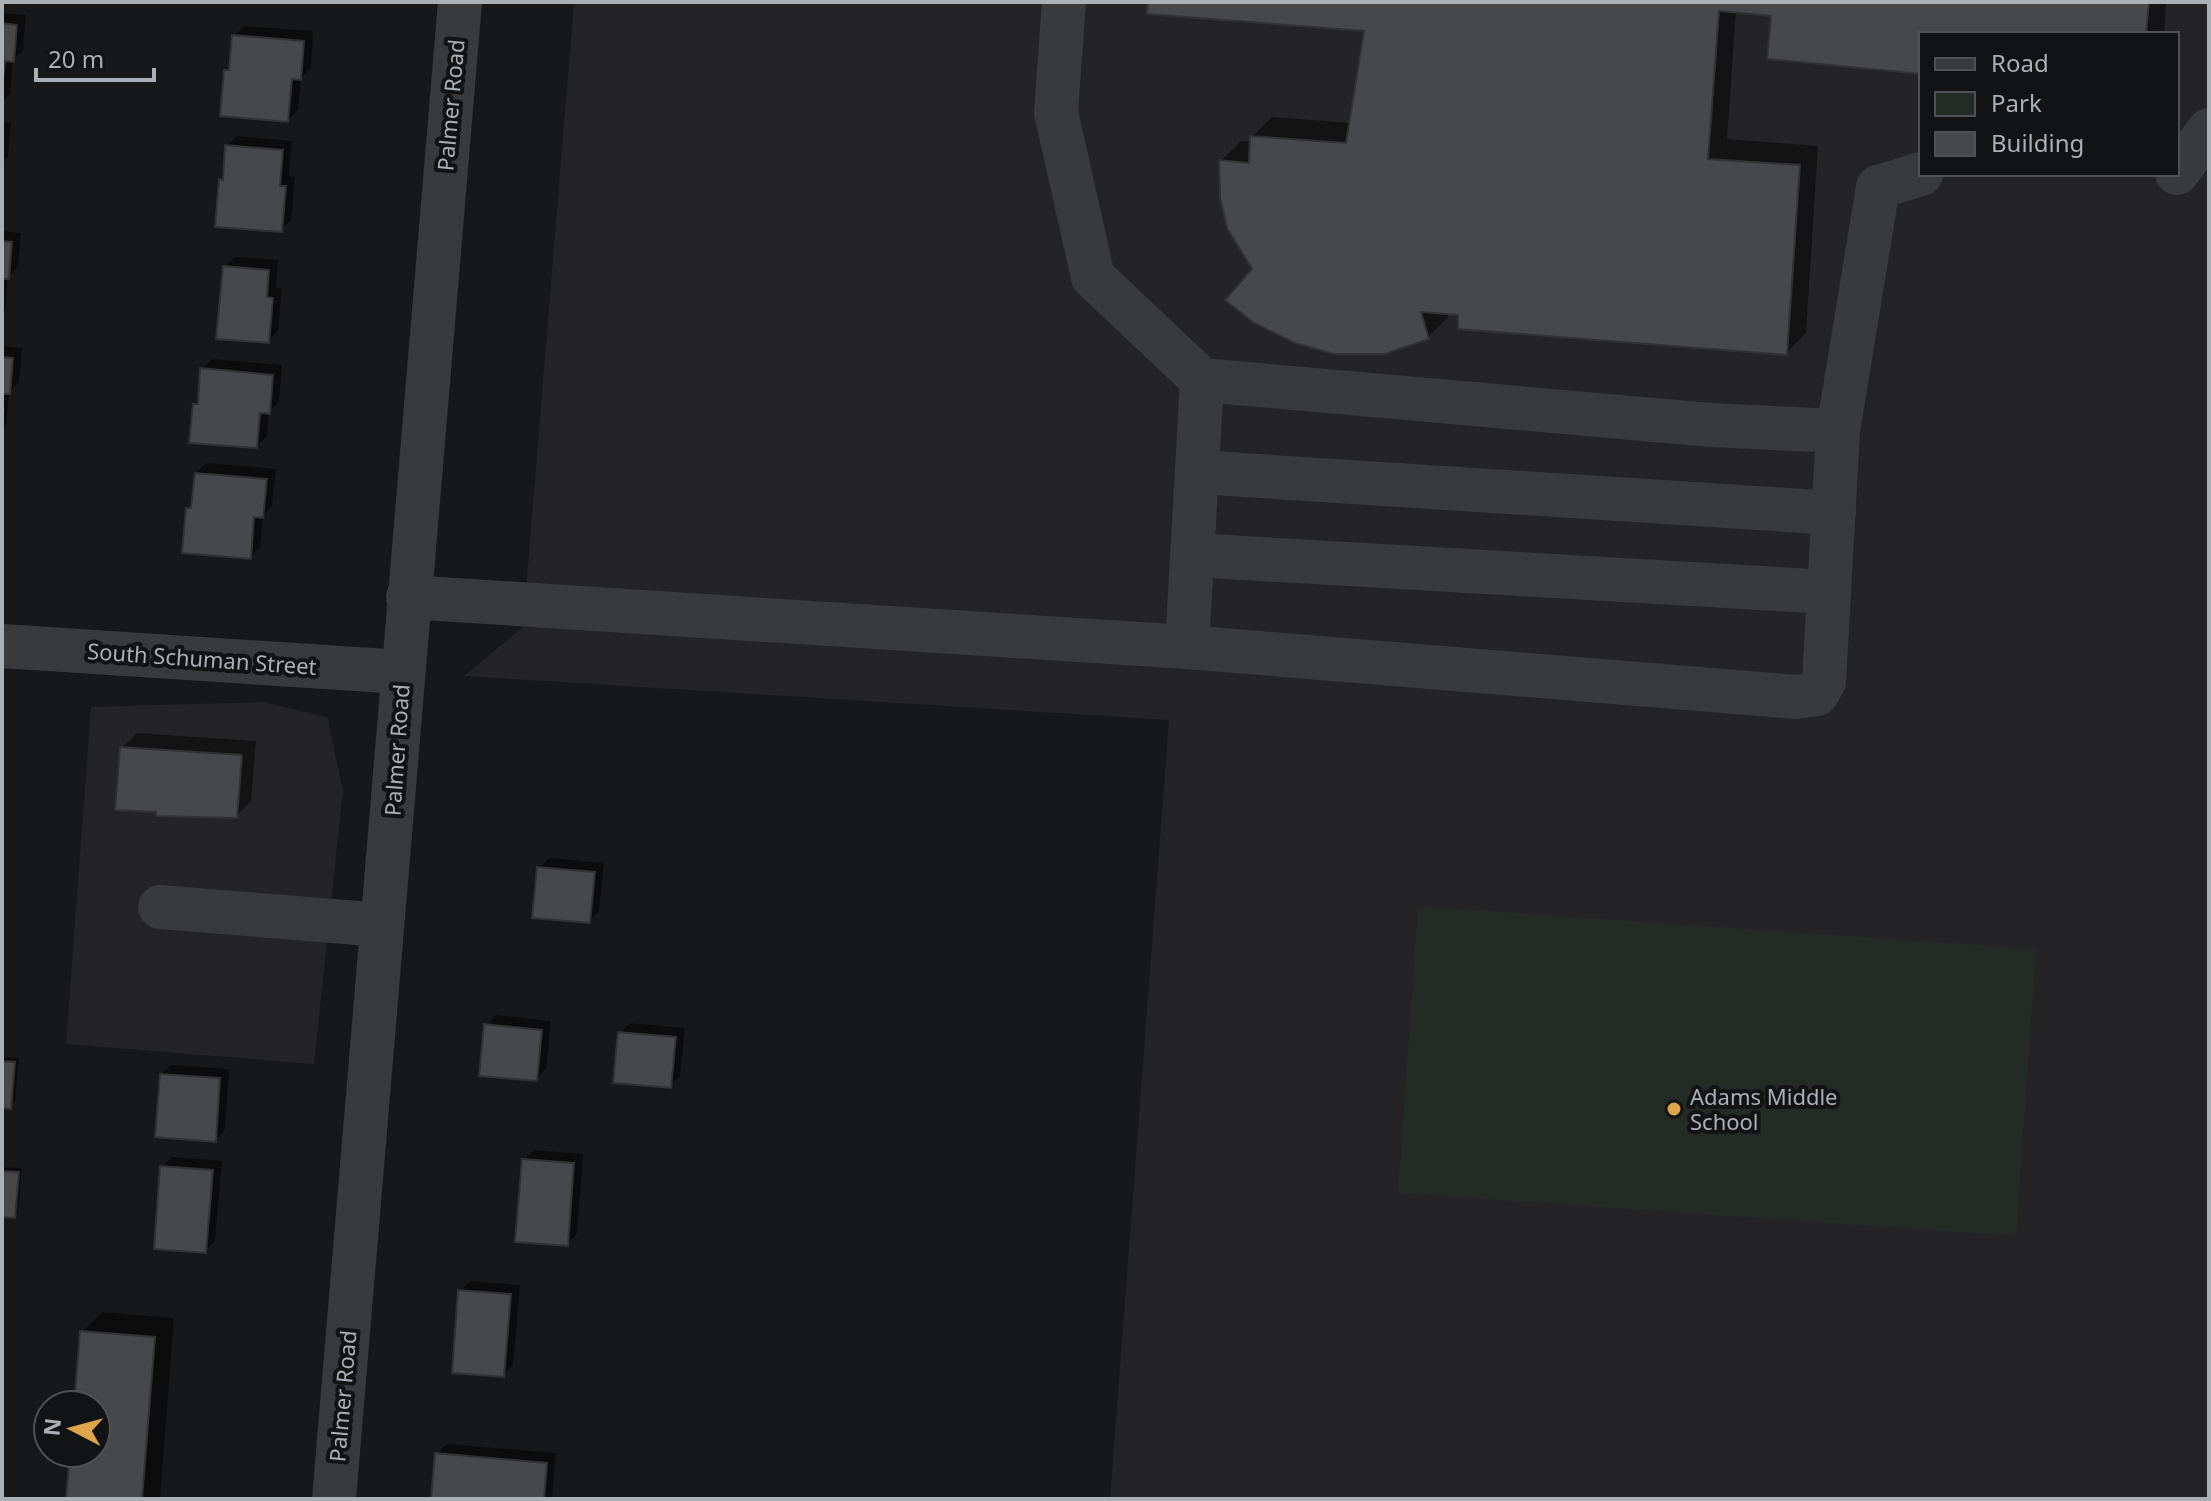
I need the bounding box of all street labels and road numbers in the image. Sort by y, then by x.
street label: Palmer Road [429,38,471,172]
street label: South Schuman Street [86,635,318,681]
street label: Palmer Road [376,683,416,817]
street label: Palmer Road [321,1329,363,1463]

